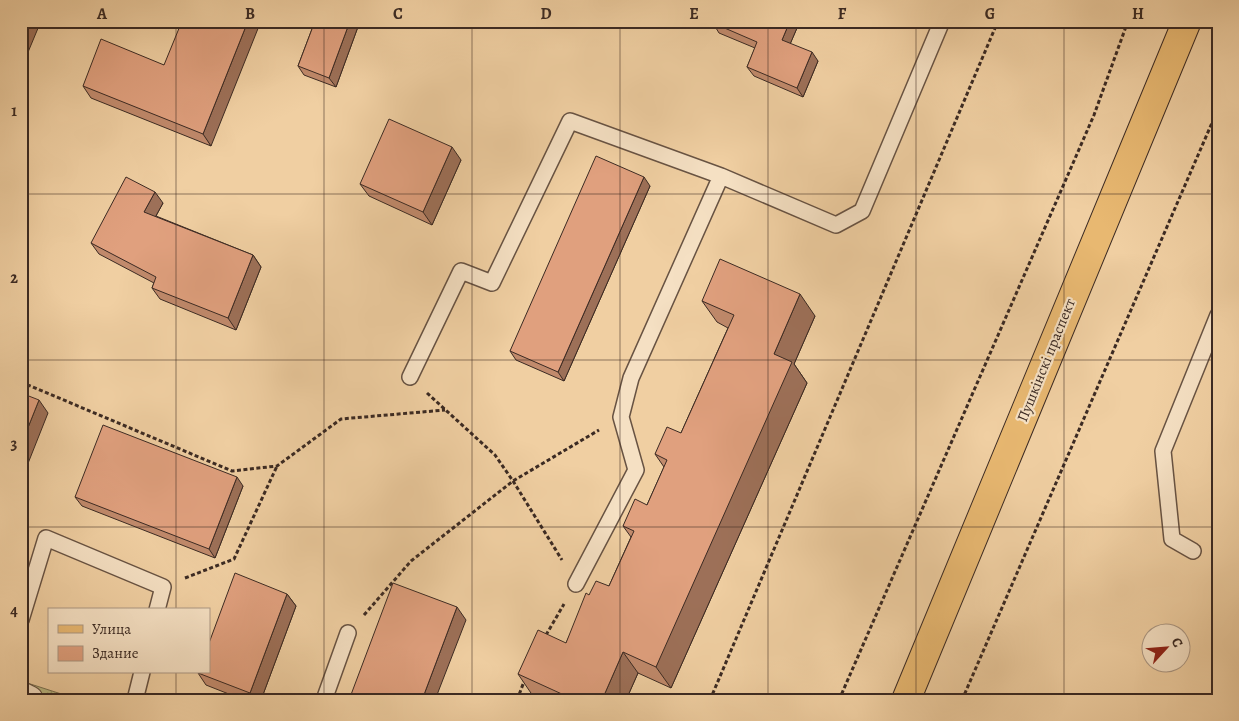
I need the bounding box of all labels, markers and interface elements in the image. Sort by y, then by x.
text: A [96,3,108,25]
text: B [245,3,255,25]
text: C [393,3,403,25]
text: D [540,3,552,25]
text: E [689,3,699,25]
text: F [838,3,847,25]
text: G [985,3,995,25]
text: H [1132,3,1144,25]
text: 1 [11,100,17,122]
text: 2 [10,267,18,289]
street label: Пушкінскі праспект [1012,295,1080,425]
text: 3 [11,433,18,455]
text: 4 [10,600,18,622]
legend [48,608,210,674]
text: Улица [92,619,131,639]
north arrow [1142,624,1192,674]
text: С [1167,634,1188,651]
text: Здание [92,643,139,663]

